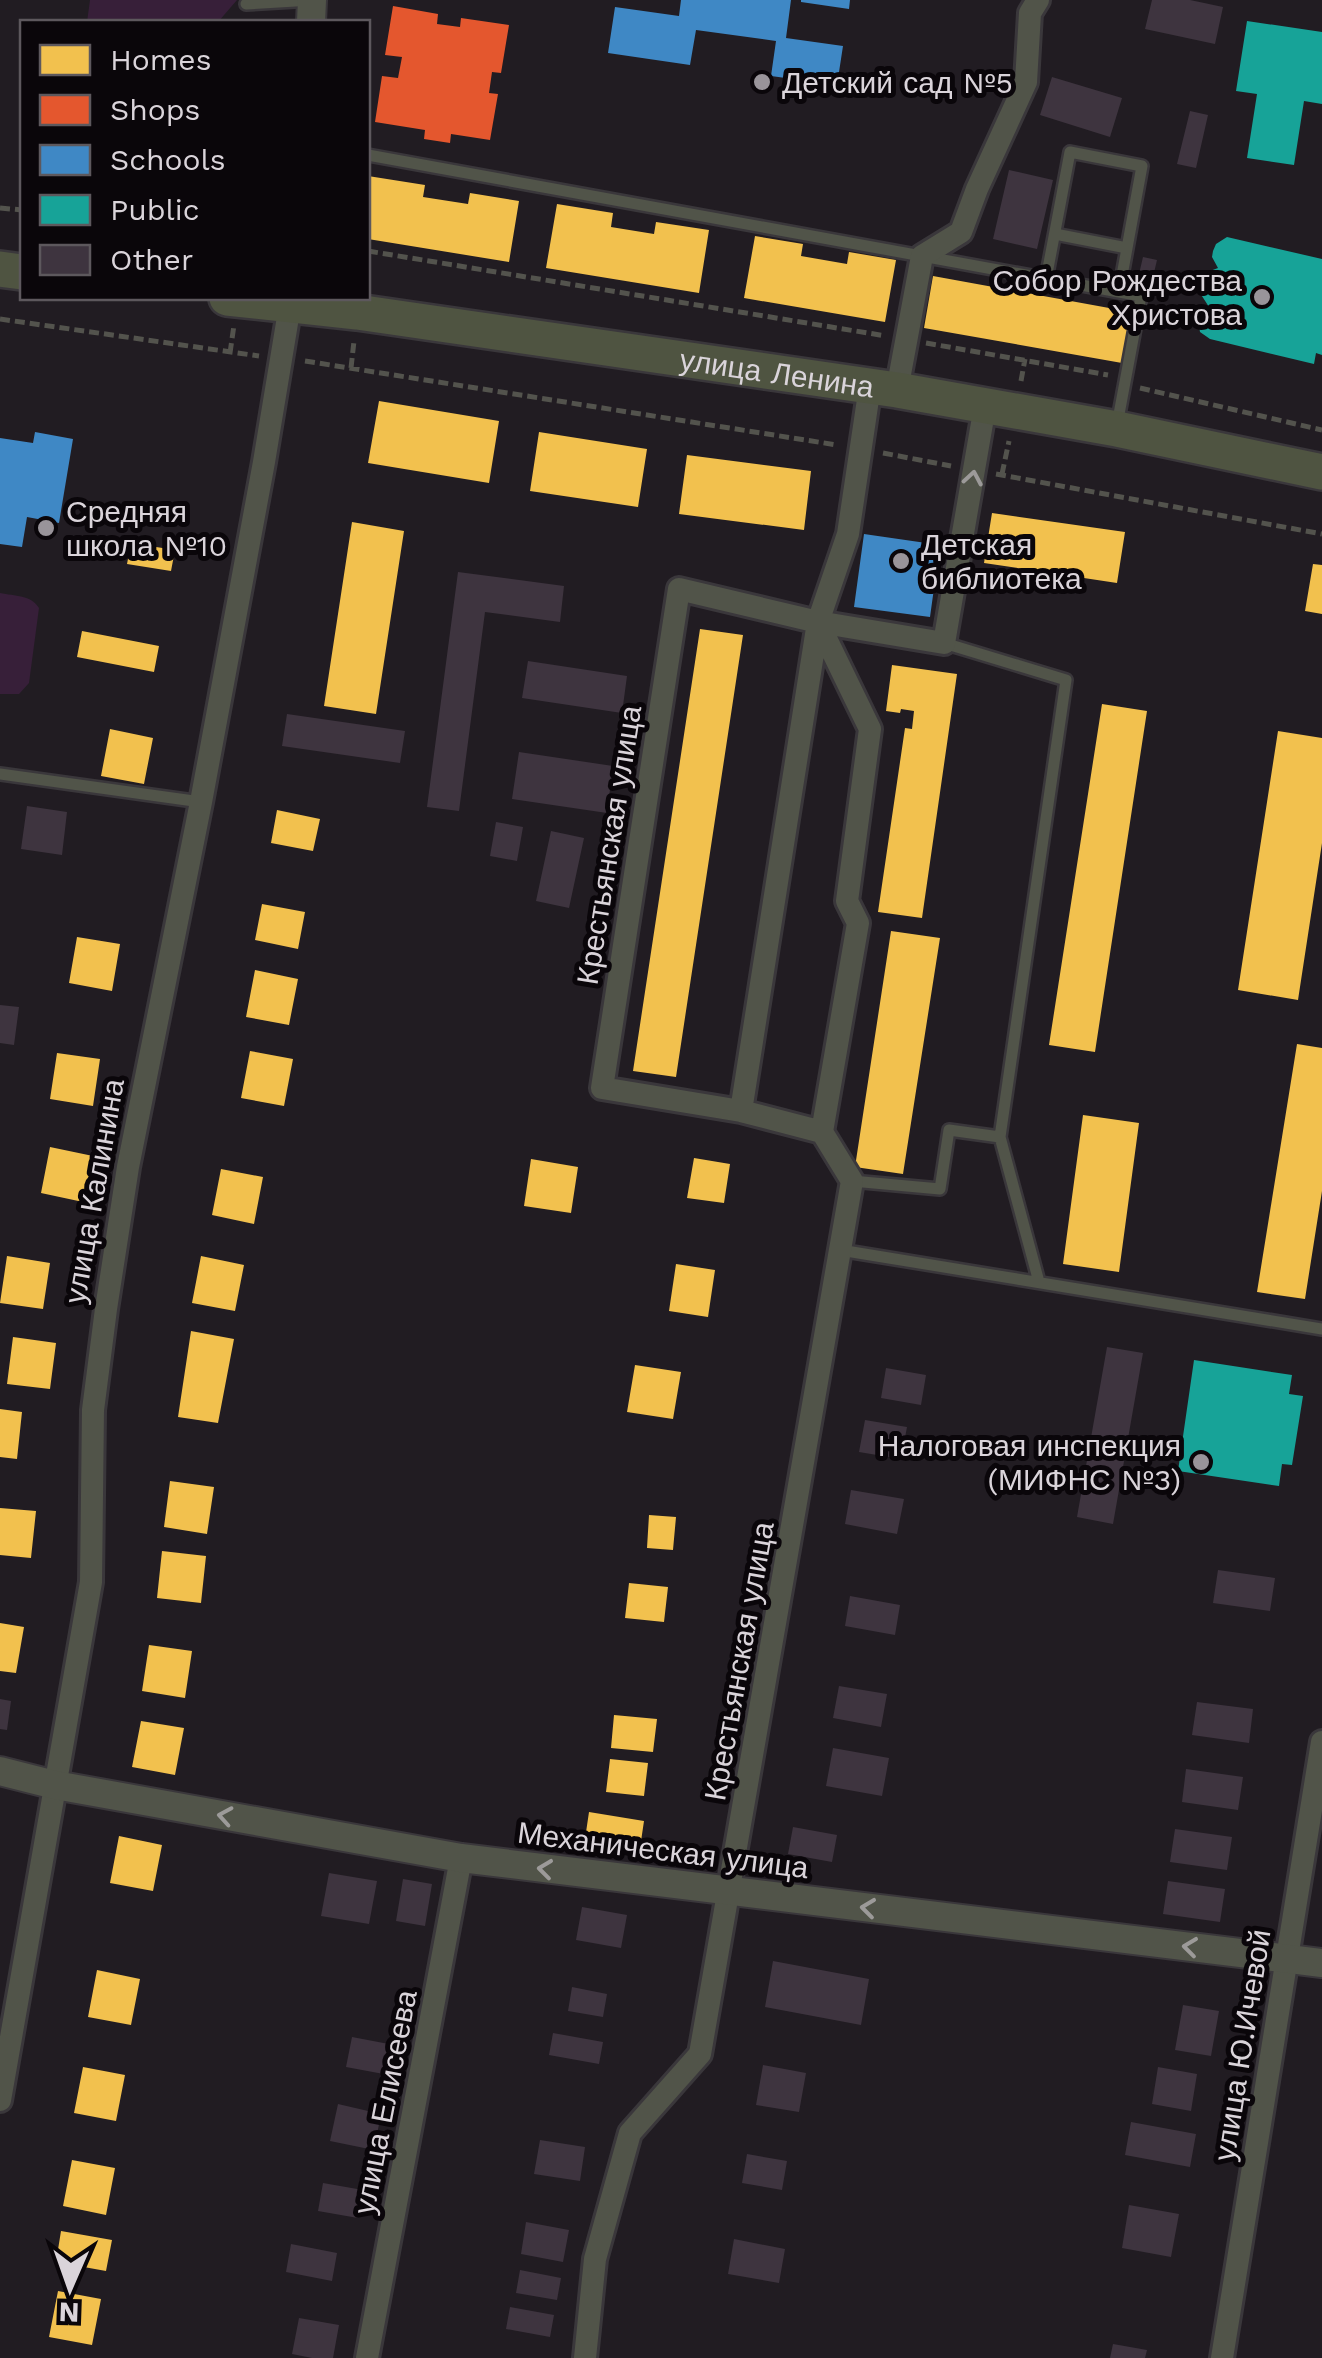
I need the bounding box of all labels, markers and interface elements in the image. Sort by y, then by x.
legend [20,20,370,300]
text: Homes [110,42,212,77]
place label: Детский сад №5 [782,65,1013,100]
marker: Детский сад №5 [751,71,773,93]
text: Shops [110,92,200,127]
text: Schools [110,142,226,177]
text: Public [110,192,200,227]
text: Other [110,242,193,277]
place label: Собор Рождества Христова [993,263,1242,332]
marker: Собор Рождества Христова [1251,286,1273,308]
street label: улица Ленина [678,341,877,404]
one-way arrow [962,470,983,486]
place label: Средняя школа №10 [66,494,227,563]
marker: Средняя школа №10 [35,517,57,539]
place label: Детская библиотека [921,527,1082,596]
marker: Детская библиотека [890,550,912,572]
street label: Крестьянская улица [570,702,648,987]
street label: улица Калинина [57,1076,131,1306]
place label: Налоговая инспекция (МИФНС №3) [878,1428,1181,1497]
marker: Налоговая инспекция (МИФНС №3) [1190,1451,1212,1473]
street label: Крестьянская улица [697,1519,781,1803]
one-way arrow [216,1806,233,1827]
street label: Механическая улица [516,1815,811,1885]
one-way arrow [537,1859,554,1880]
one-way arrow [859,1898,875,1919]
street label: улица Ю.Ичевой [1206,1927,1278,2163]
one-way arrow [1182,1937,1198,1958]
street label: улица Елисеева [346,1987,424,2217]
north arrow [20,2238,120,2338]
text: N [58,2296,80,2329]

